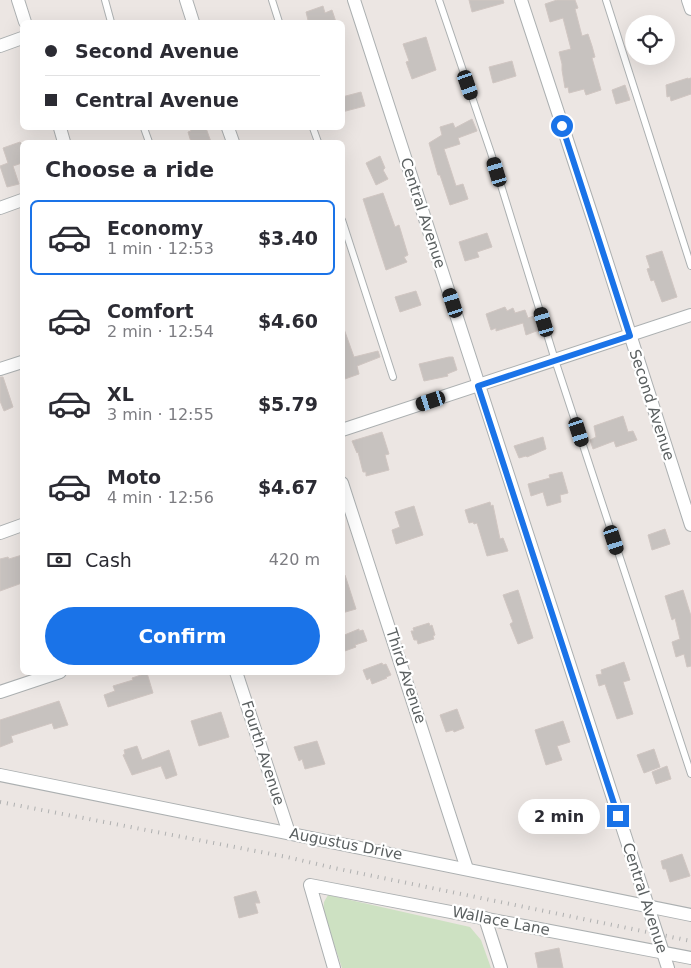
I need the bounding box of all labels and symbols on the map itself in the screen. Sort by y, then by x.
car [456,68,479,102]
route start [551,115,573,137]
street label: Central Avenue [397,155,449,271]
car [485,155,508,189]
car [441,286,464,320]
car [532,305,555,339]
street label: Second Avenue [626,347,678,463]
car [414,389,447,413]
car [567,415,590,449]
car [602,523,625,557]
street label: Third Avenue [382,625,430,726]
street label: Fourth Avenue [238,698,288,808]
callout: 2 min [518,798,600,834]
route end [607,805,629,827]
street label: Augustus Drive [288,824,404,864]
street label: Central Avenue [619,840,671,956]
street label: Wallace Lane [451,903,551,939]

